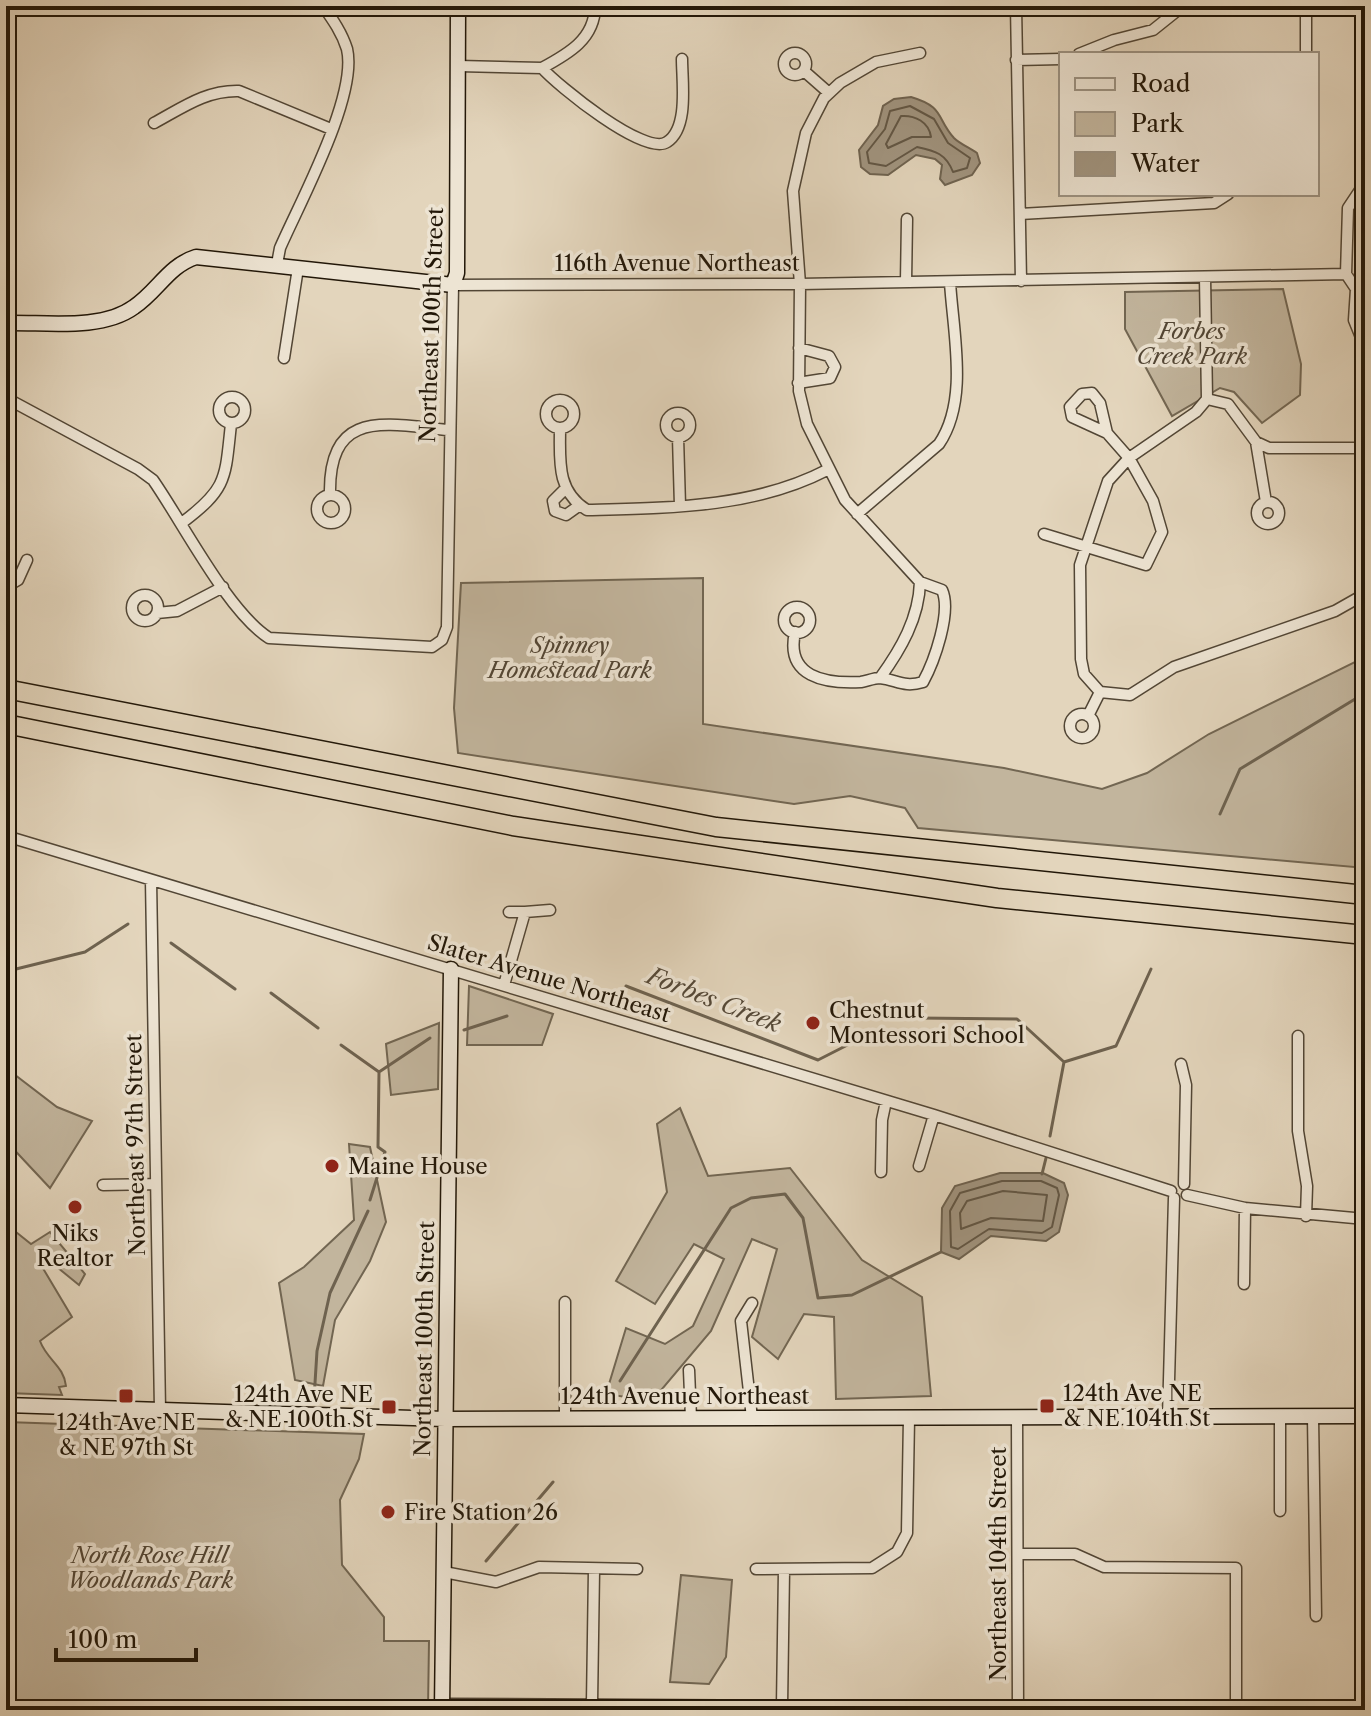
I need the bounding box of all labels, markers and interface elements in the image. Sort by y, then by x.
legend [1059,52,1319,196]
text: Road [1131,69,1191,98]
text: Park [1131,109,1184,138]
text: Water [1130,149,1200,178]
street label: Northeast 100th Street [414,206,449,443]
street label: 116th Avenue Northeast [554,250,800,277]
park label: Forbes Creek Park [1137,318,1248,370]
park label: Spinney Homestead Park [486,632,653,684]
street label: Slater Avenue Northeast [424,929,674,1028]
water label: Forbes Creek [641,960,786,1039]
place label: Chestnut Montessori School [829,997,1025,1049]
marker: Chestnut Montessori School [804,1014,822,1032]
street label: Northeast 97th Street [120,1033,151,1256]
place label: Maine House [348,1153,488,1180]
marker: Maine House [323,1157,341,1175]
marker: Niks Realtor [66,1198,84,1216]
place label: Niks Realtor [37,1220,113,1272]
street label: Northeast 100th Street [409,1221,440,1457]
place label: 124th Ave NE & NE 104th St [1063,1380,1210,1432]
place label: 124th Ave NE & NE 100th St [225,1381,373,1433]
street label: 124th Avenue Northeast [561,1383,809,1410]
marker: 124th Ave NE & NE 97th St [117,1387,135,1405]
marker: 124th Ave NE & NE 104th St [1038,1397,1056,1415]
marker: 124th Ave NE & NE 100th St [380,1398,398,1416]
place label: 124th Ave NE & NE 97th St [57,1409,195,1461]
street label: Northeast 104th Street [985,1446,1012,1681]
place label: Fire Station 26 [404,1499,558,1526]
marker: Fire Station 26 [379,1503,397,1521]
park label: North Rose Hill Woodlands Park [67,1542,234,1594]
scale bar [56,1612,196,1662]
text: 100 m [68,1625,137,1654]

